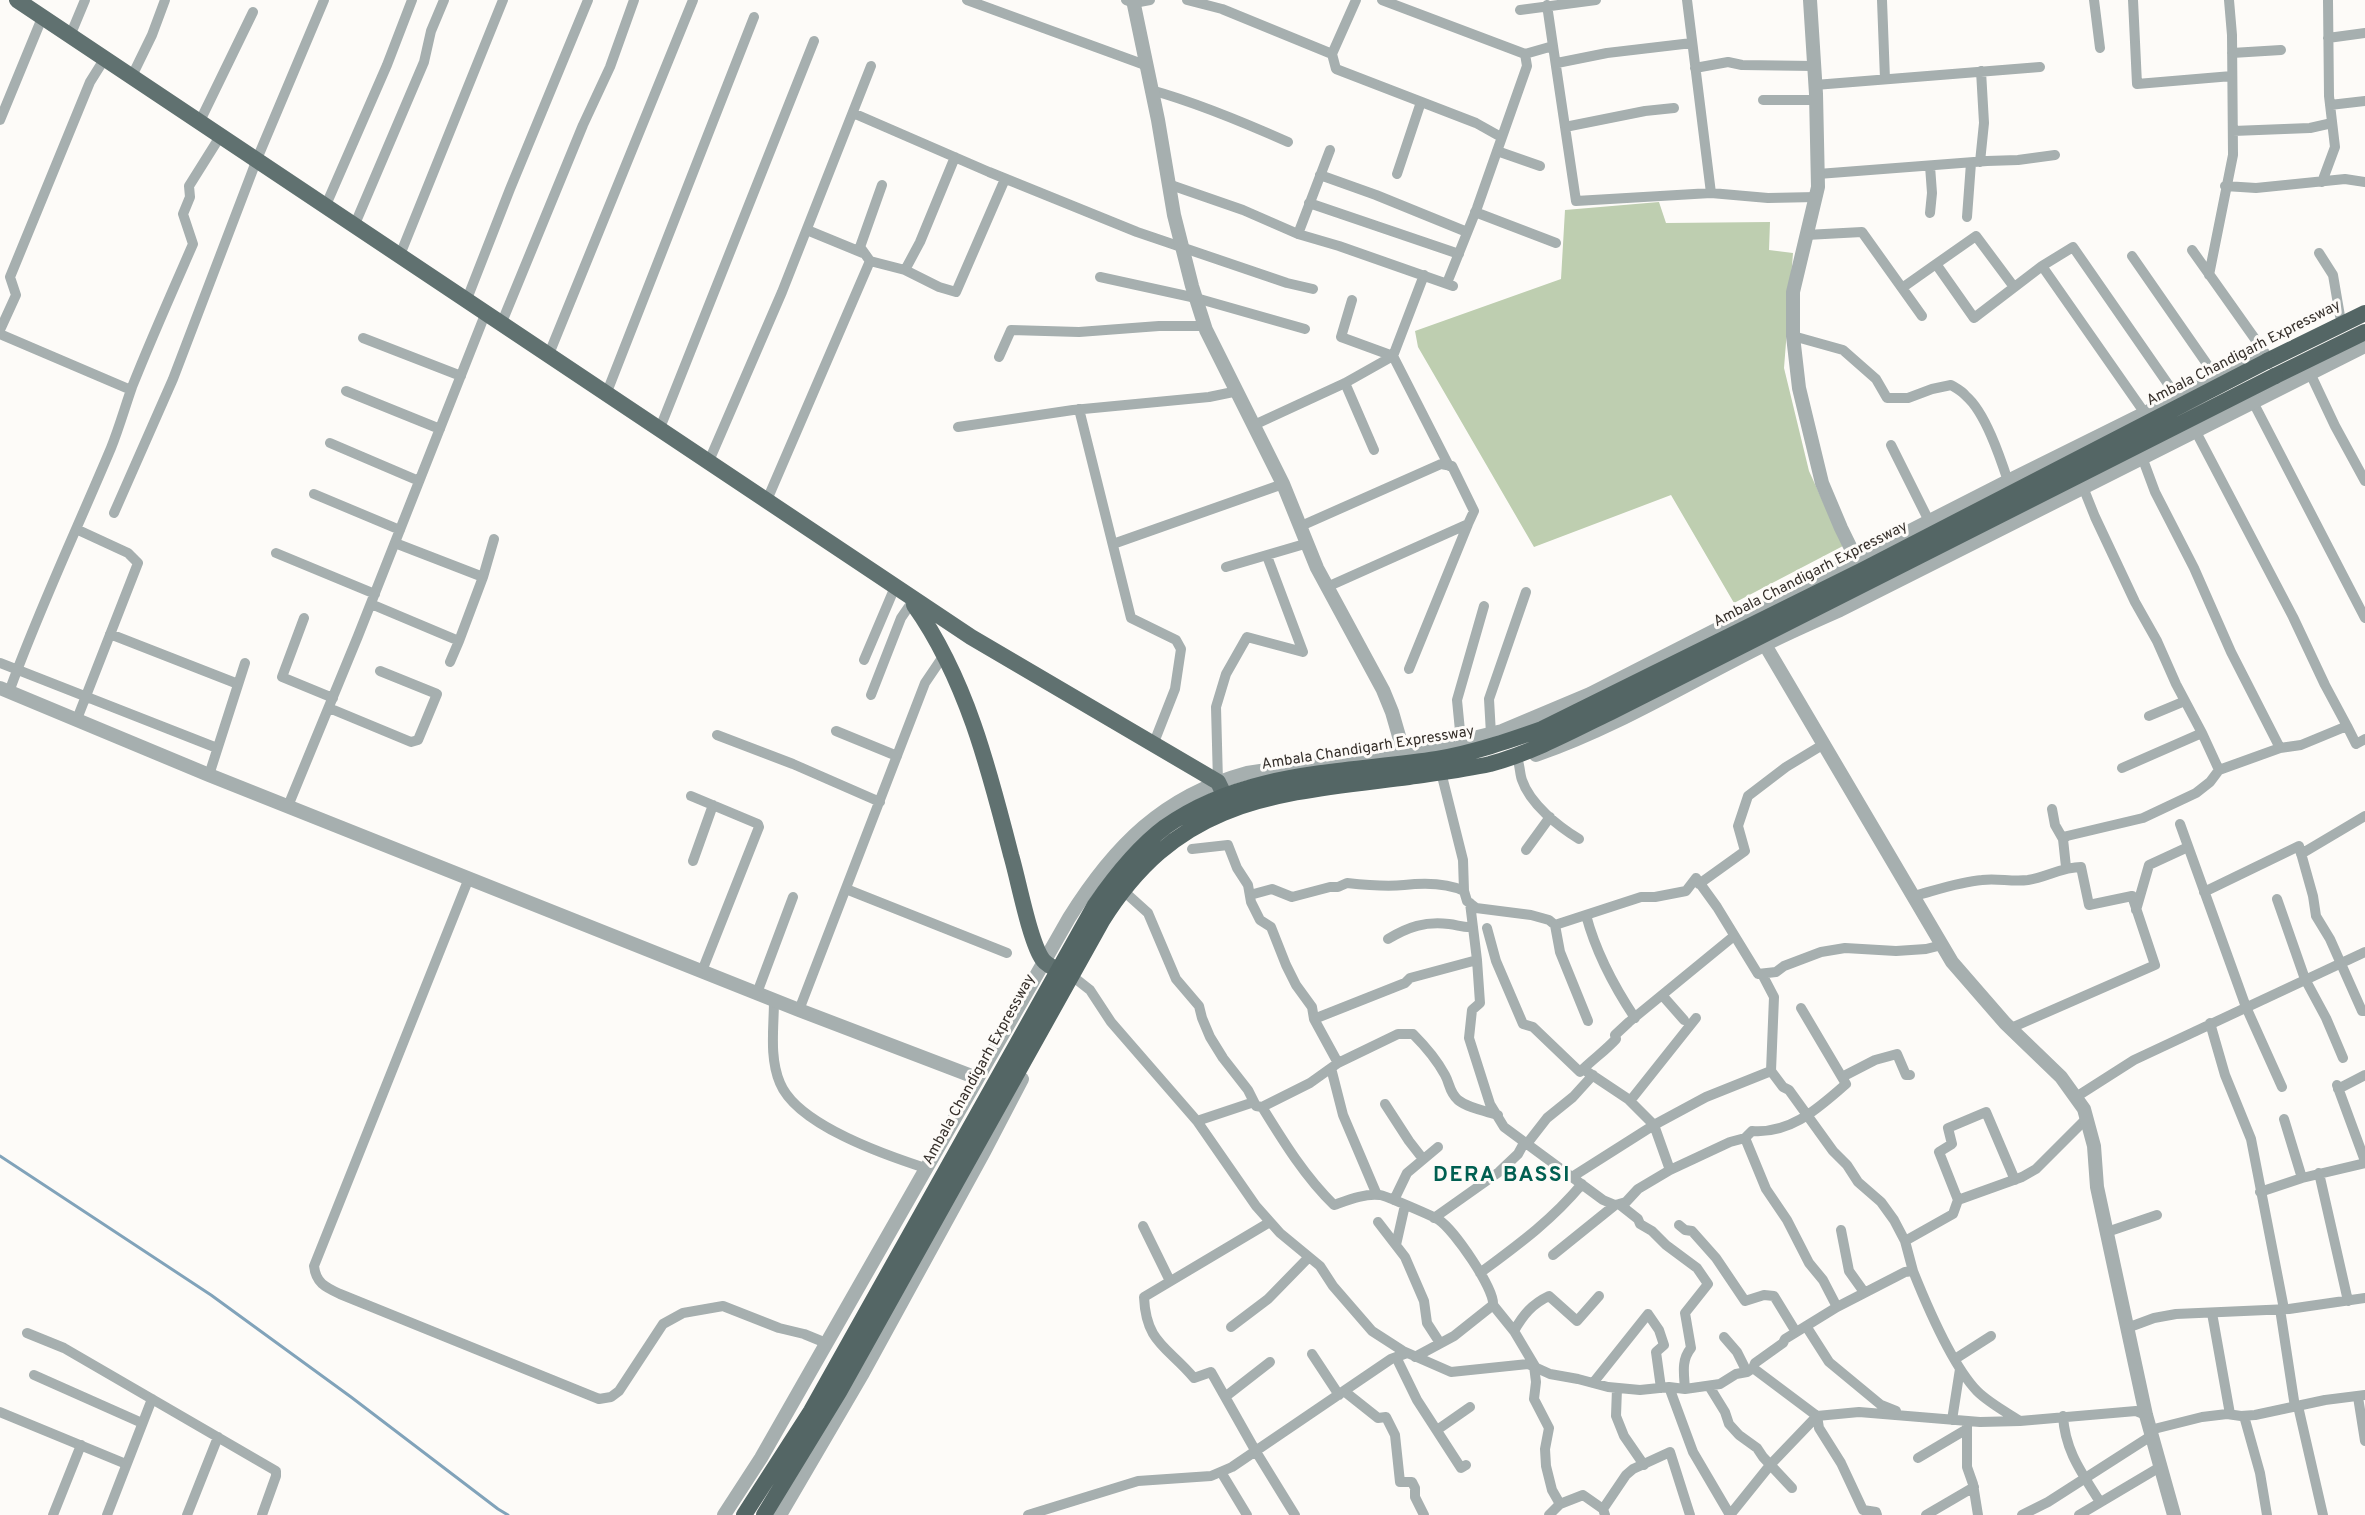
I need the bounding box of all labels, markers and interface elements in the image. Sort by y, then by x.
street label: Ambala Chandigarh Expressway [2144,297,2344,411]
street label: Ambala Chandigarh Expressway [1711,518,1911,632]
street label: Ambala Chandigarh Expressway [1260,723,1476,775]
street label: Ambala Chandigarh Expressway [920,971,1040,1169]
district label: DERA BASSI [1433,1164,1571,1190]

